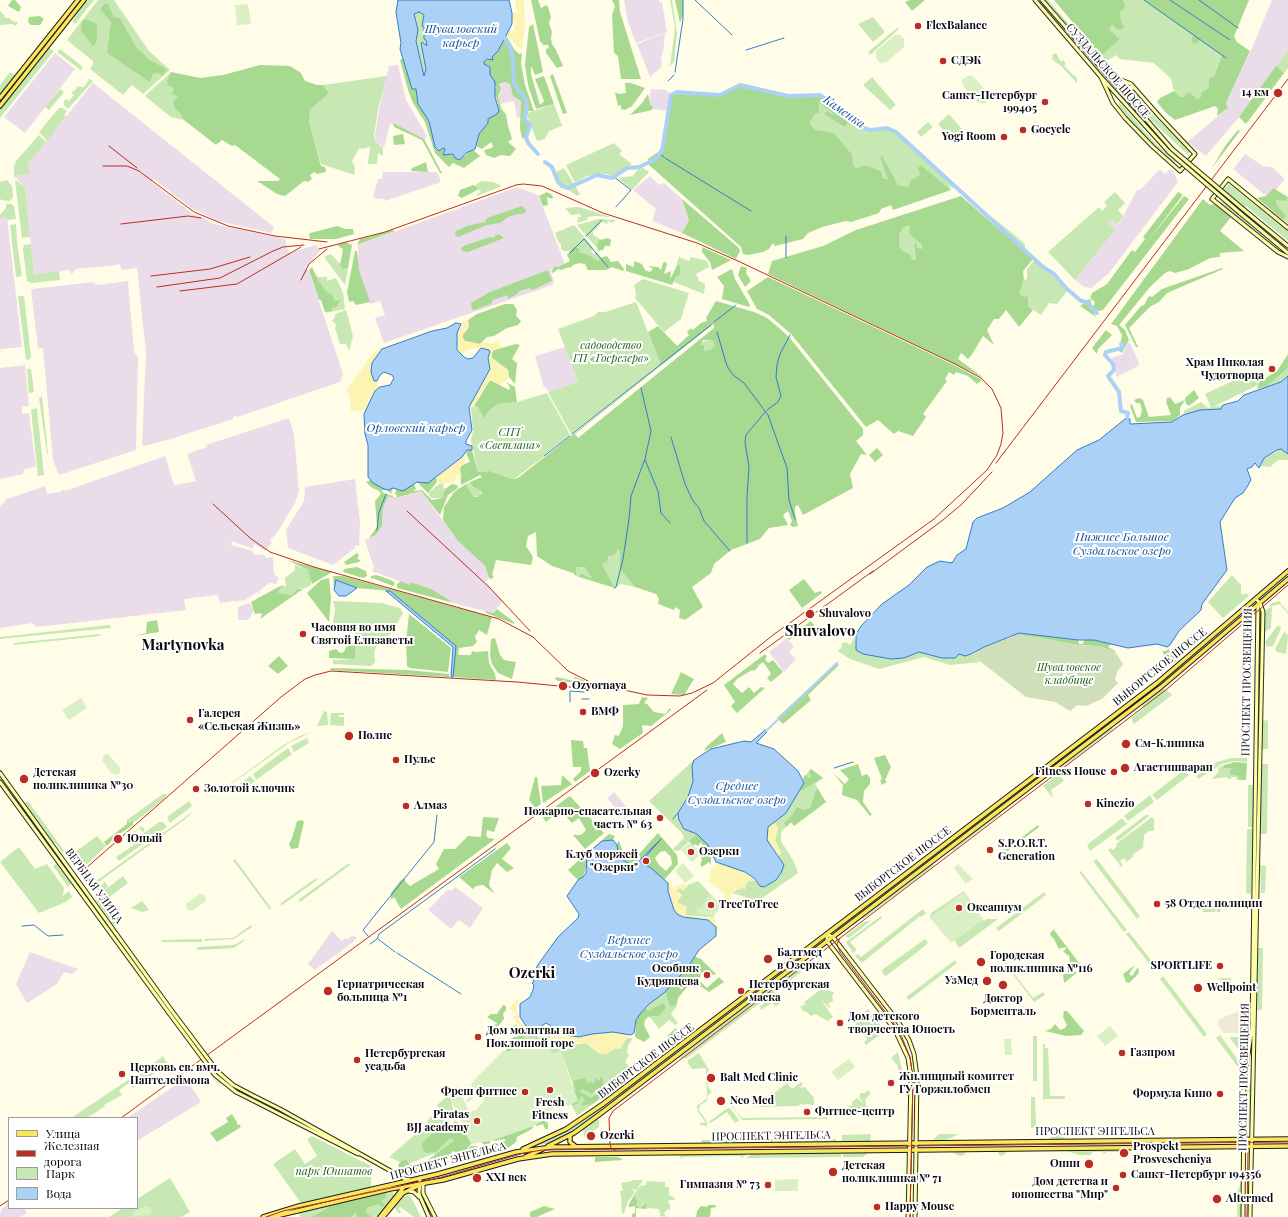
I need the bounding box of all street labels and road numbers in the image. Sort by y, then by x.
street label: СУЗДАЛЬСКОЕ ШОССЕ [1063,21,1153,121]
street label: ПРОСПЕКТ ПРОСВЕЩЕНИЯ [1239,608,1255,756]
street label: ВЫБОРГСКОЕ ШОССЕ [1111,625,1209,709]
street label: ВЫБОРГСКОЕ ШОССЕ [852,824,954,904]
street label: ВЕРБНАЯ УЛИЦА [62,846,126,926]
street label: ПРОСПЕКТ ПРОСВЕЩЕНИЯ [1236,1003,1252,1151]
street label: ВЫБОРГСКОЕ ШОССЕ [595,1021,697,1101]
street label: ПРОСПЕКТ ЭНГЕЛЬСА [1035,1125,1155,1139]
street label: ПРОСПЕКТ ЭНГЕЛЬСА [711,1128,831,1144]
street label: ПРОСПЕКТ ЭНГЕЛЬСА [389,1139,507,1183]

